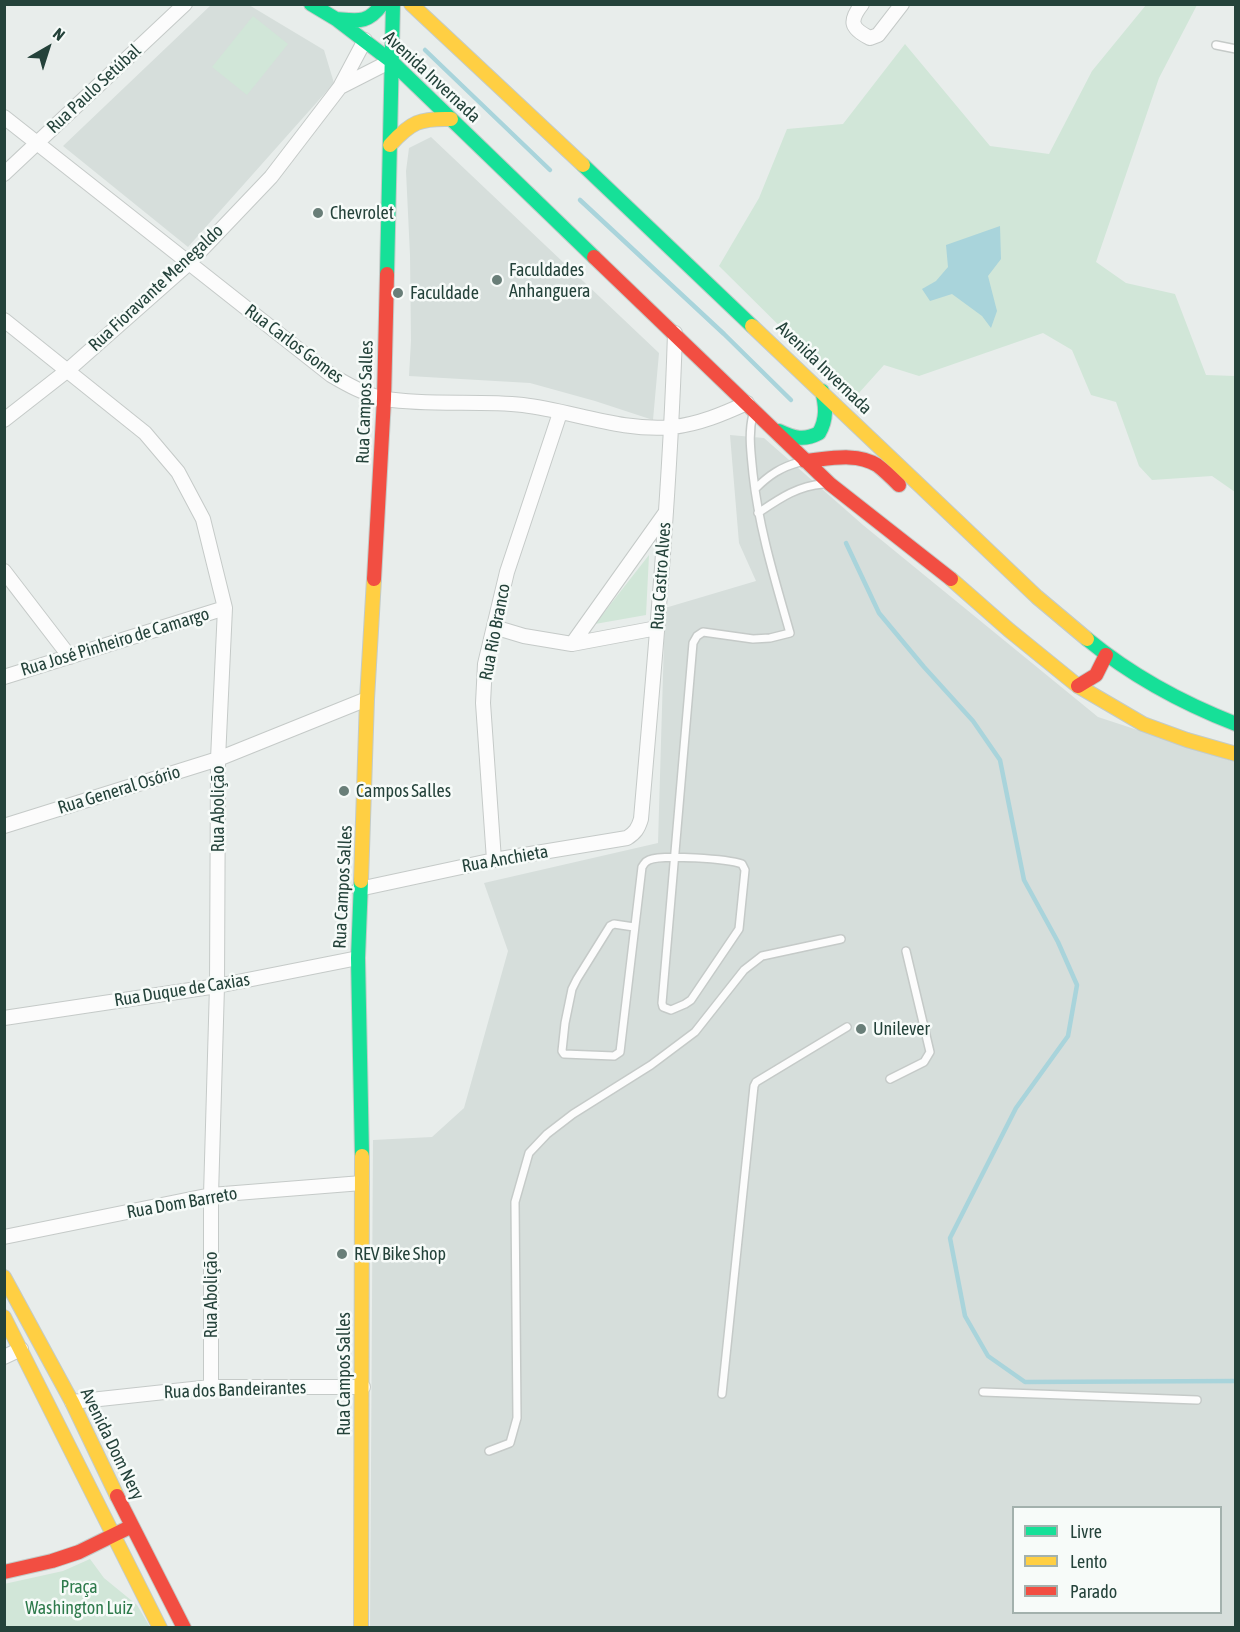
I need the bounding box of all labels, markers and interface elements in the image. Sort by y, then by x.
north arrow [18,18,78,78]
text: N [50,24,69,44]
street label: Avenida Invernada [379,27,485,127]
street label: Rua Paulo Setúbal [42,40,146,138]
place label: Chevrolet [330,202,394,224]
marker: Chevrolet [311,206,325,220]
street label: Rua Fioravante Menegaldo [84,220,228,356]
place label: Faculdades Anhanguera [509,259,590,302]
marker: Faculdades Anhanguera [490,273,504,287]
place label: Faculdade [410,282,479,304]
marker: Faculdade [391,286,405,300]
street label: Rua Carlos Gomes [241,300,347,388]
street label: Avenida Invernada [772,317,876,419]
street label: Rua Campos Salles [352,340,378,464]
street label: Rua Castro Alves [646,521,676,631]
street label: Rua Rio Branco [475,582,515,682]
street label: Rua José Pinheiro de Camargo [18,603,212,681]
street label: Rua General Osório [55,761,183,819]
street label: Rua Abolição [207,766,229,852]
place label: Campos Salles [356,780,451,802]
marker: Campos Salles [337,784,351,798]
street label: Rua Campos Salles [329,825,357,949]
street label: Rua Anchieta [460,841,550,877]
street label: Rua Duque de Caxias [113,969,251,1011]
place label: Unilever [873,1018,930,1040]
marker: Unilever [854,1022,868,1036]
street label: Rua Dom Barreto [125,1183,239,1223]
place label: REV Bike Shop [354,1243,446,1265]
marker: REV Bike Shop [335,1247,349,1261]
street label: Rua Abolição [200,1252,222,1338]
street label: Rua Campos Salles [333,1312,355,1436]
street label: Rua dos Bandeirantes [163,1377,307,1403]
street label: Avenida Dom Nery [76,1384,148,1504]
legend [1012,1506,1222,1614]
text: Livre [1070,1521,1102,1542]
text: Lento [1070,1551,1107,1572]
park label: Praça Washington Luiz [25,1576,133,1618]
text: Parado [1070,1581,1117,1602]

